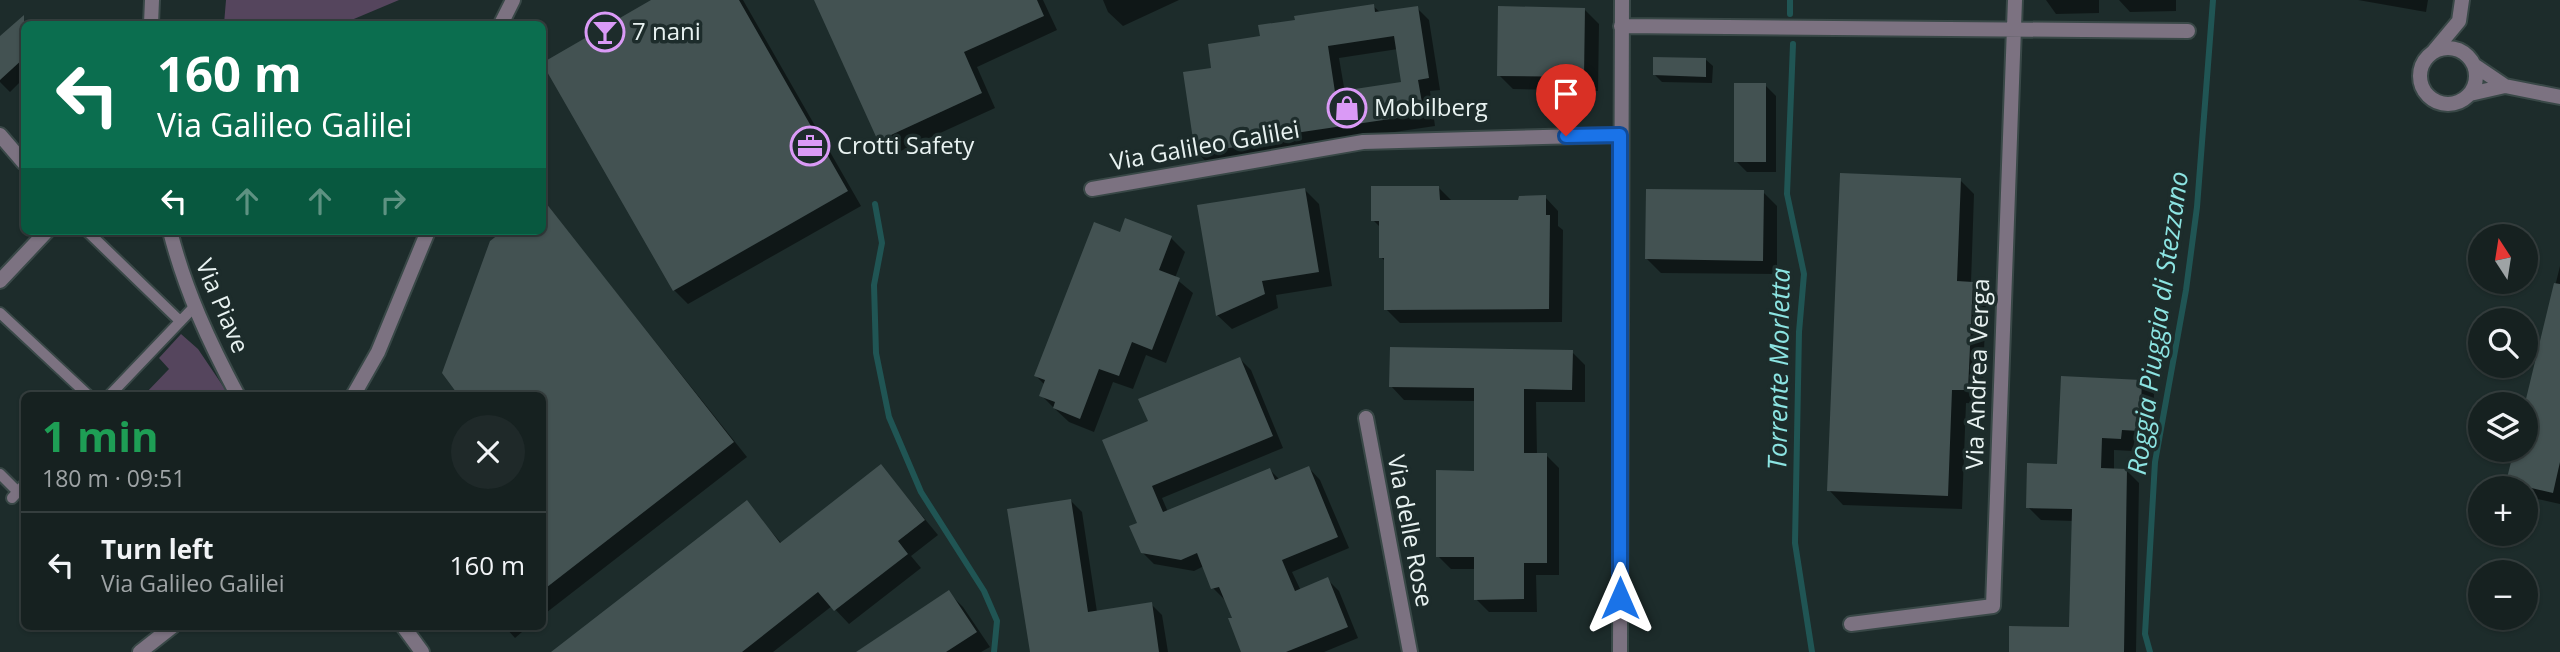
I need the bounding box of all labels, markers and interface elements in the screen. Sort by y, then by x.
bar icon: 7 nani [584,11,626,53]
place label: 7 nani [632,14,701,47]
text: 160 m [157,40,302,106]
icon: left [42,49,133,140]
pin [1536,64,1596,136]
icon: arrive [1547,75,1585,113]
shop icon: Mobilberg [1326,87,1368,129]
place label: Mobilberg [1374,90,1488,123]
text: Via Galileo Galilei [157,103,412,146]
street label: Via Galileo Galilei [1108,112,1302,177]
office icon: Crotti Safety [789,125,831,167]
place label: Crotti Safety [837,128,975,161]
water label: Roggia Piuggia di Stezzano [2118,169,2196,477]
icon: left [155,182,193,220]
icon: ahead [228,182,266,220]
icon: ahead [301,182,339,220]
icon: right [374,182,412,220]
north arrow [2468,224,2538,294]
map controls [2468,224,2538,630]
street label: Via Piave [189,253,258,358]
water label: Torrente Morletta [1758,267,1798,470]
street label: Via Andrea Verga [1957,278,1996,470]
button: search [2468,308,2538,378]
button: layers [2468,392,2538,462]
text: 1 min [42,407,159,464]
button: close [451,415,525,489]
street label: Via delle Rose [1381,452,1442,609]
text: 180 m · 09:51 [42,462,185,494]
button: + [2468,476,2538,546]
text: Turn left [101,531,213,567]
icon: left [42,546,80,584]
text: 160 m [450,547,525,583]
button: − [2468,560,2538,630]
position arrow [1583,561,1657,635]
text: Via Galileo Galilei [101,567,285,599]

